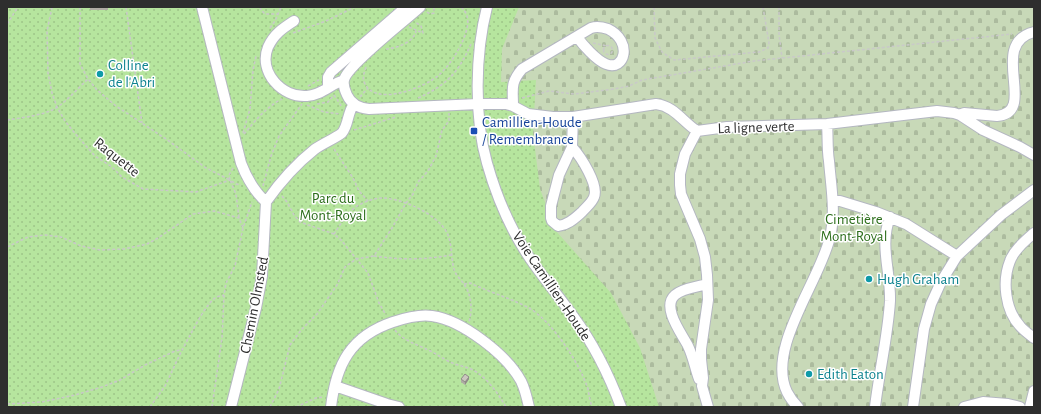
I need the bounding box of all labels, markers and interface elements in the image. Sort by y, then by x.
place label: Colline de l'Abri [108,58,155,90]
marker: Colline de l'Abri [95,69,105,79]
place label: Camillien-Houde / Remembrance [482,115,582,147]
street label: La ligne verte [717,119,795,136]
marker: Camillien-Houde / Remembrance [469,126,479,136]
street label: Raquette [91,135,142,180]
park label: Parc du Mont-Royal [300,191,366,223]
park label: Cimetière Mont-Royal [821,212,887,244]
street label: Voie Camillien-Houde [510,229,594,344]
street label: Chemin Olmsted [238,255,271,355]
place label: Hugh Graham [877,272,959,287]
marker: Hugh Graham [864,274,874,284]
place label: Edith Eaton [817,367,884,382]
marker: Edith Eaton [804,369,814,379]

